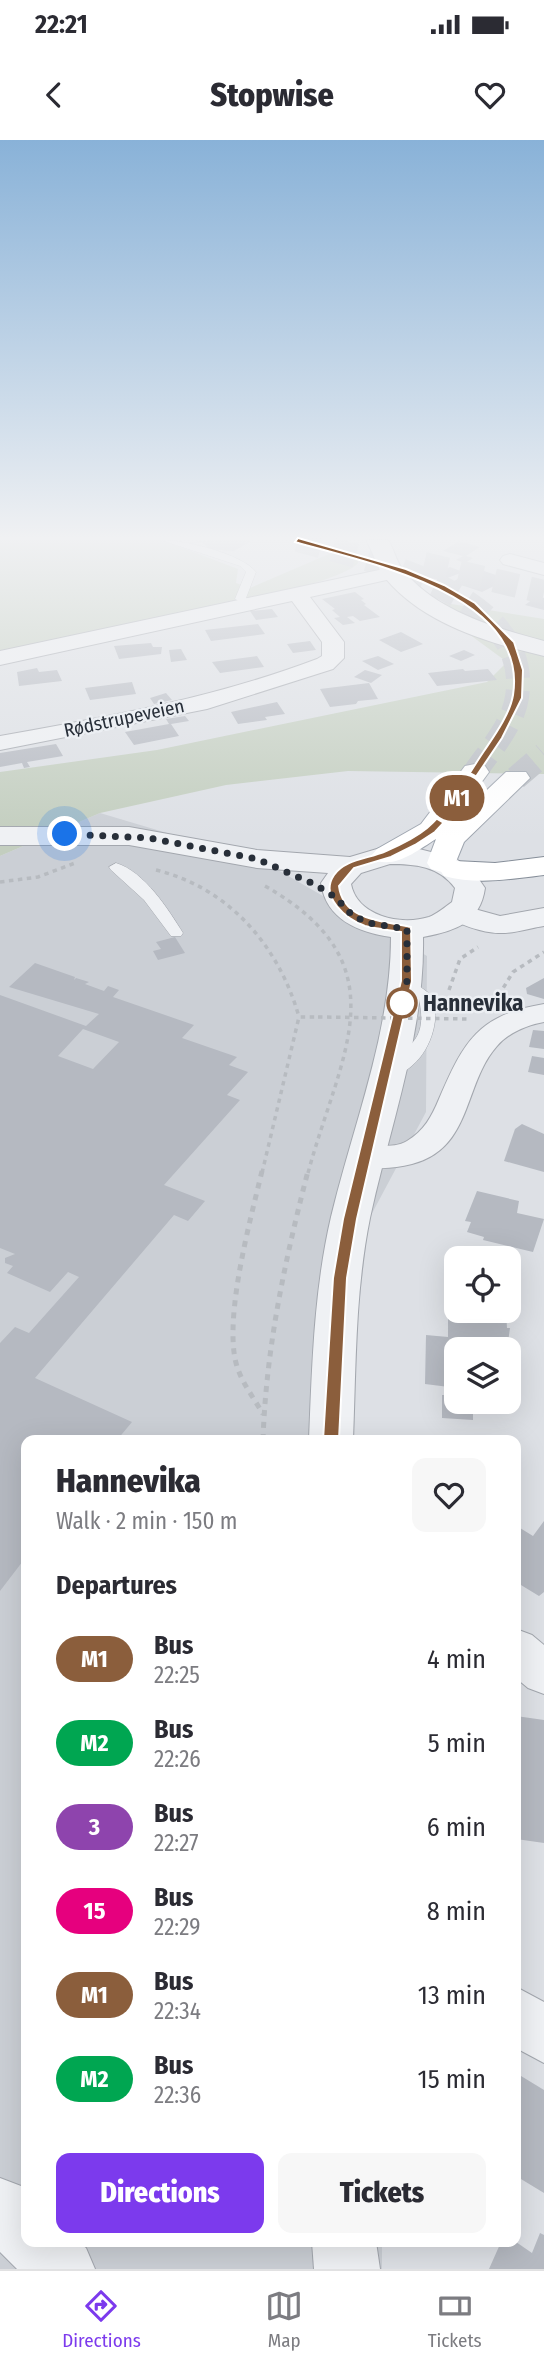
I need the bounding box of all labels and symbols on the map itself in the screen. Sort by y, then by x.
street label: Rødstrupeveien [62,694,186,742]
line badge: M1 [426,775,489,821]
your location [47,816,82,851]
marker: Hannevika [387,988,417,1018]
place label: Hannevika [423,989,523,1017]

